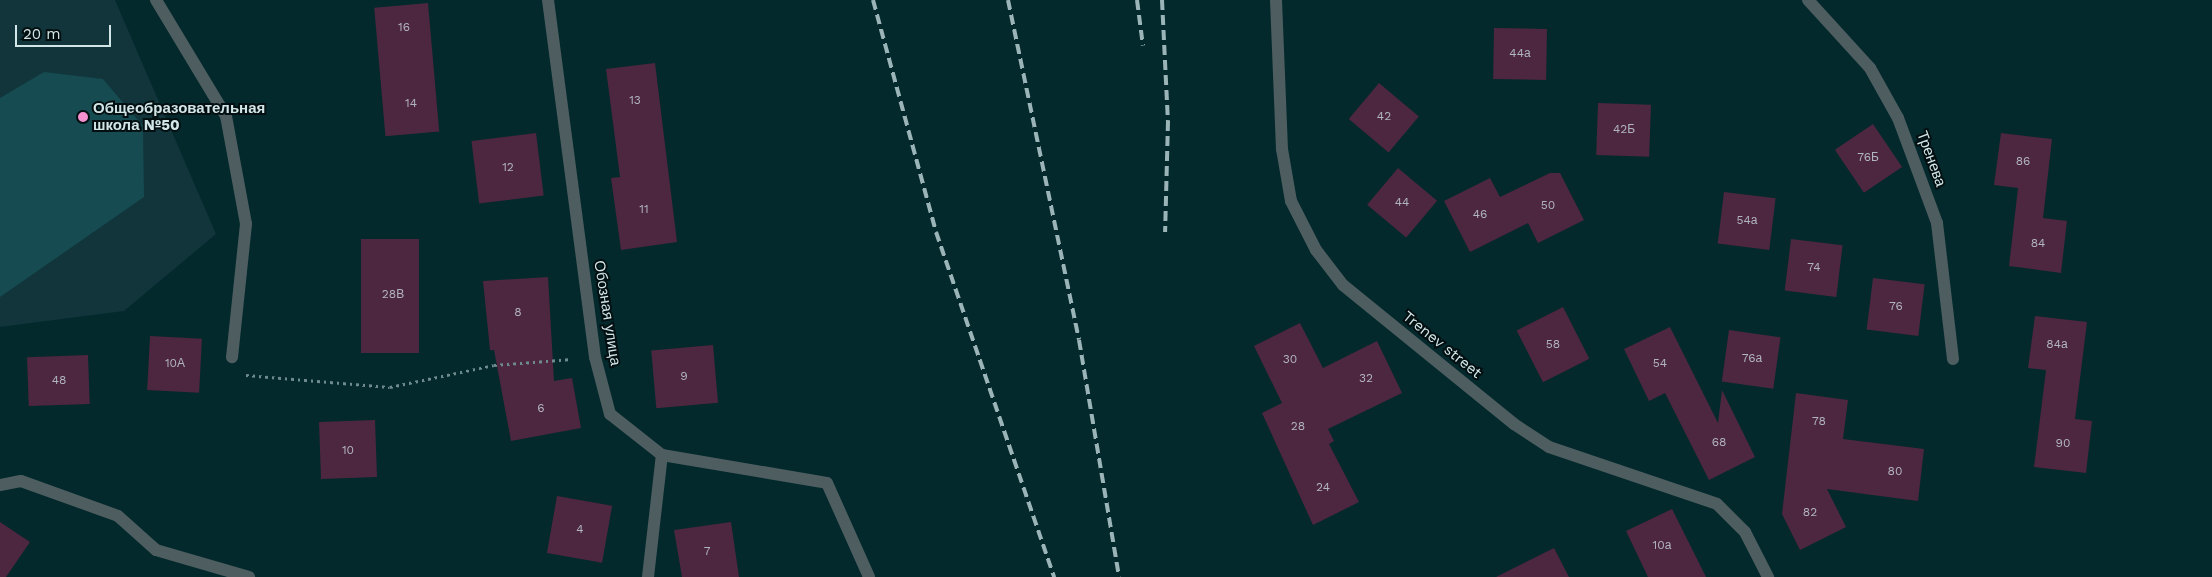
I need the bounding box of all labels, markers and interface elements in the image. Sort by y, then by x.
scale bar [18,15,114,47]
house number: 16 [398,21,410,35]
text: 20 m [23,25,61,43]
house number: 44а [1509,47,1531,61]
house number: 13 [629,94,641,108]
house number: 14 [405,97,417,111]
place label: Общеобразовательная школа №50 [93,99,265,134]
house number: 42 [1377,110,1391,124]
marker: Общеобразовательная школа №50 [77,111,89,123]
house number: 42Б [1613,123,1635,137]
street label: Тренева [1913,129,1949,189]
house number: 76Б [1857,151,1879,165]
house number: 86 [2016,155,2030,169]
house number: 12 [502,161,514,175]
house number: 44 [1395,196,1409,210]
house number: 50 [1541,199,1555,213]
house number: 11 [639,203,649,217]
house number: 46 [1473,208,1487,222]
house number: 54а [1737,214,1757,228]
house number: 84 [2031,237,2045,251]
street label: Обозная улица [590,259,624,367]
house number: 74 [1807,261,1821,275]
house number: 28В [382,288,404,302]
house number: 76 [1889,300,1903,314]
house number: 8 [514,306,522,320]
street label: Trenev street [1399,308,1485,382]
house number: 58 [1546,338,1560,352]
house number: 84а [2046,338,2068,352]
house number: 76а [1742,352,1762,366]
house number: 30 [1283,353,1297,367]
house number: 10А [165,357,185,371]
house number: 54 [1653,357,1667,371]
house number: 9 [680,370,688,384]
house number: 32 [1359,372,1373,386]
house number: 48 [52,374,66,388]
house number: 6 [537,402,545,416]
house number: 78 [1812,415,1826,429]
house number: 28 [1291,420,1305,434]
house number: 68 [1712,436,1726,450]
house number: 90 [2056,437,2070,451]
house number: 10 [342,444,354,458]
house number: 80 [1888,465,1902,479]
house number: 24 [1316,481,1330,495]
house number: 82 [1803,506,1817,520]
house number: 4 [576,523,584,537]
house number: 10а [1653,539,1671,553]
house number: 7 [704,545,710,559]

